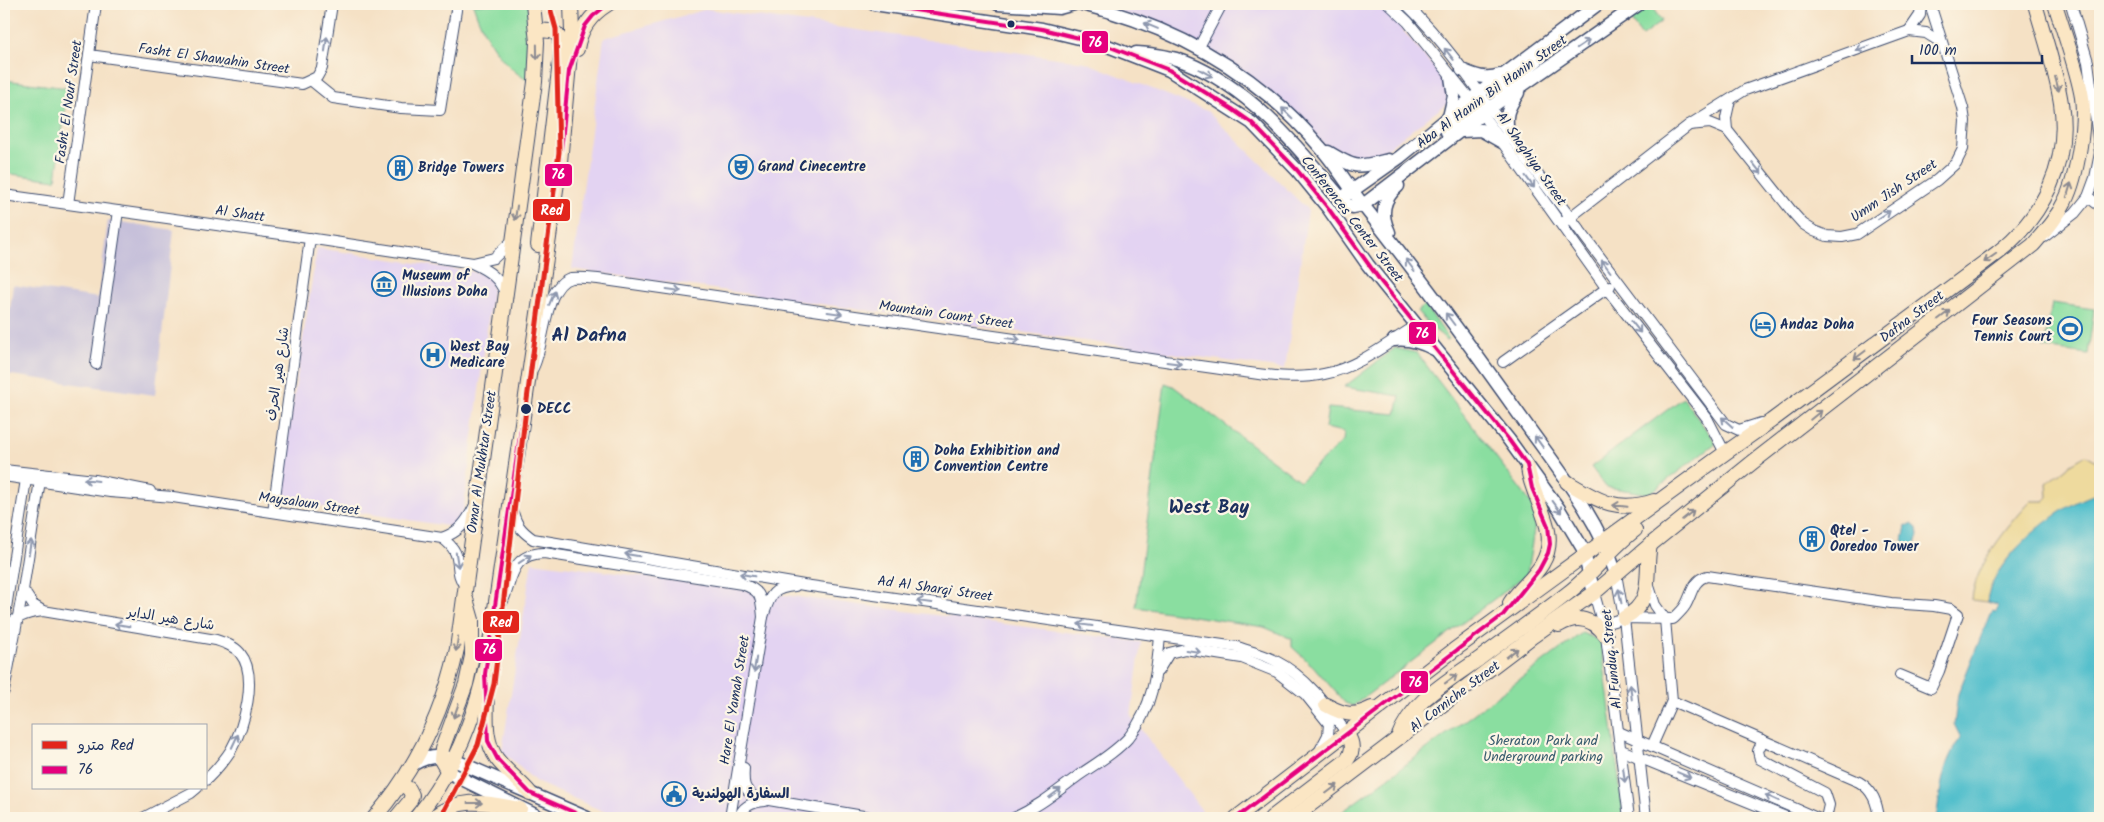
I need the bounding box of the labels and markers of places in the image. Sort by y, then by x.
unlabelled marker [1006,19,1016,29]
theatre icon: Grand Cinecentre [728,154,754,180]
building icon: Bridge Towers [387,155,413,181]
place label: Grand Cinecentre [758,156,866,178]
place label: Bridge Towers [418,157,505,179]
place label: Museum of Illusions Doha [402,265,488,303]
museum icon: Museum of Illusions Doha [371,271,397,297]
place label: Four Seasons Tennis Court [1972,310,2053,348]
hotel icon: Andaz Doha [1750,312,1776,338]
place label: Andaz Doha [1780,314,1854,336]
sports icon: Four Seasons Tennis Court [2057,316,2083,342]
place label: West Bay Medicare [450,336,510,374]
hospital icon: West Bay Medicare [420,342,446,368]
place label: DECC [537,398,571,420]
marker: DECC [519,402,533,416]
place label: Doha Exhibition and Convention Centre [934,440,1060,478]
building icon: Doha Exhibition and Convention Centre [903,446,929,472]
place label: Qtel - Ooredoo Tower [1830,520,1919,558]
building icon: Qtel - Ooredoo Tower [1799,526,1825,552]
public building icon: السفارة الهولندية [661,781,687,807]
place label: السفارة الهولندية [692,783,790,805]

